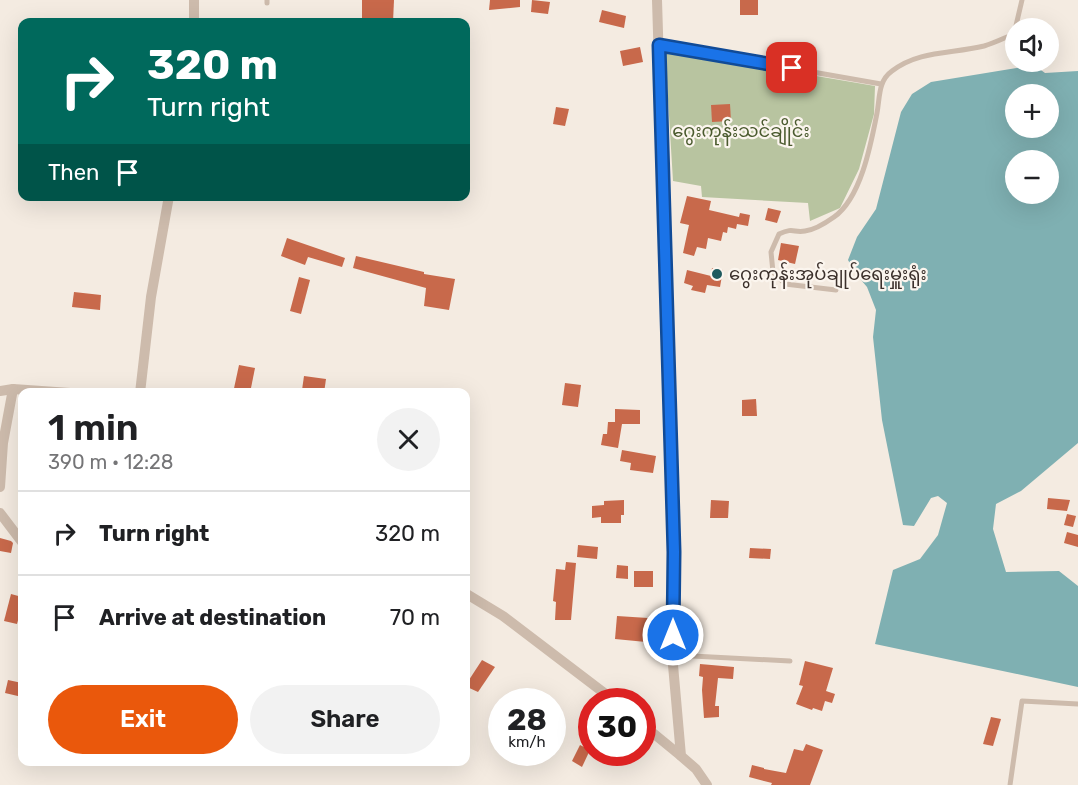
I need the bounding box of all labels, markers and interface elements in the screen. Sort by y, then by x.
map controls [1005,18,1059,204]
button: sound [1005,18,1059,72]
text: 320 m [147,40,278,90]
icon: right [48,42,126,120]
pin [766,42,817,93]
icon: arrive [775,51,808,84]
button: + [1005,84,1059,138]
text: Turn right [147,91,270,123]
park label: ဂွေးကုန်းသင်ချိုင်း [672,117,810,146]
button: − [1005,150,1059,204]
icon: arrive [111,156,144,189]
text: Then [48,159,99,186]
place label: ဂွေးကုန်းအုပ်ချုပ်ရေးမှူးရုံး [729,261,927,289]
marker: ဂွေးကုန်းအုပ်ချုပ်ရေးမှူးရုံး [710,267,724,281]
text: 1 min [48,406,139,449]
button: close [377,408,440,471]
text: 390 m · 12:28 [48,450,174,474]
icon: right [48,517,81,550]
text: Turn right [99,520,209,547]
text: 320 m [375,520,440,547]
icon: arrive [48,601,81,634]
position arrow [641,603,705,667]
text: Arrive at destination [99,604,326,631]
text: 70 m [390,604,440,631]
button: Exit [48,685,238,754]
button: Share [250,685,440,754]
speed limit sign: 30 [578,688,656,766]
text: 28 [507,702,547,738]
text: km/h [508,733,546,751]

